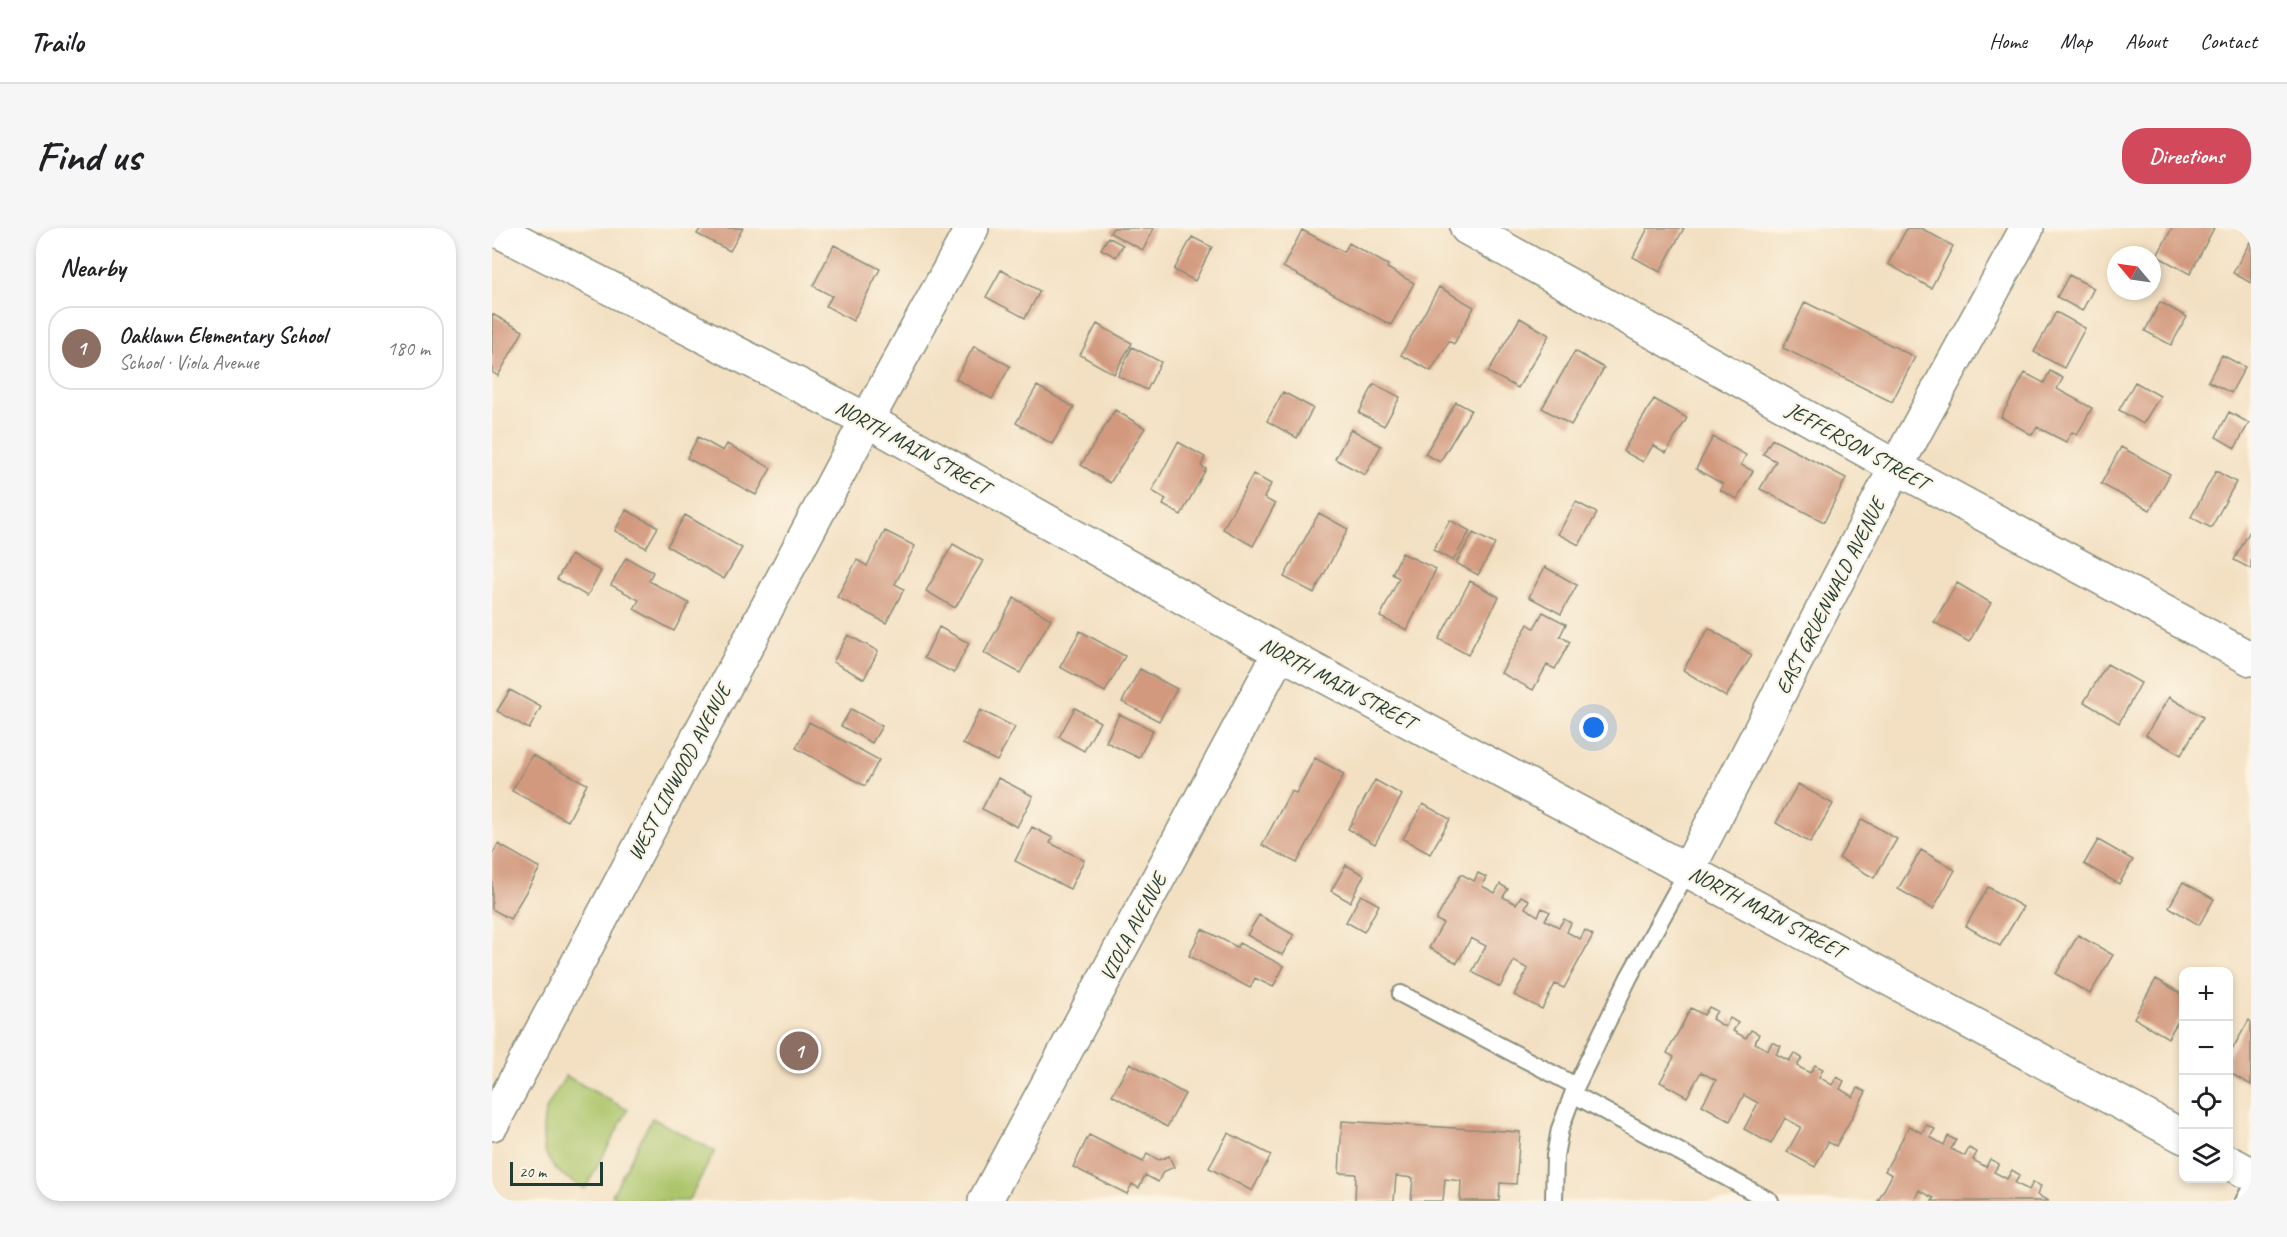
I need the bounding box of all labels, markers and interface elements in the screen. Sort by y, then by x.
text: Trailo [30,24,84,59]
text: Home [1989,28,2027,54]
text: Map [2060,28,2092,54]
text: About [2125,28,2167,54]
text: Contact [2200,28,2257,54]
button: Directions [2122,128,2251,184]
text: Find us [36,130,141,183]
north arrow [2107,246,2161,300]
text: Nearby [60,251,125,284]
text: Oaklawn Elementary School [119,322,327,350]
text: 1 [77,336,86,361]
text: 180 m [387,336,430,361]
text: School · Viola Avenue [119,350,259,375]
street label: NORTH MAIN STREET [831,394,999,502]
street label: JEFFERSON STREET [1782,396,1937,498]
street label: EAST GRUENWALD AVENUE [1769,492,1892,698]
street label: NORTH MAIN STREET [1256,631,1424,737]
street label: WEST LINWOOD AVENUE [622,677,738,865]
your location [1579,713,1608,742]
street label: NORTH MAIN STREET [1685,860,1853,966]
street label: VIOLA AVENUE [1094,866,1174,985]
map controls [2179,967,2233,1183]
button: + [2179,967,2233,1021]
button: − [2179,1021,2233,1075]
pin: 1 [780,1028,818,1074]
button: locate [2179,1075,2233,1129]
button: layers [2179,1129,2233,1183]
scale bar [510,1159,603,1186]
text: 20 m [519,1162,546,1182]

